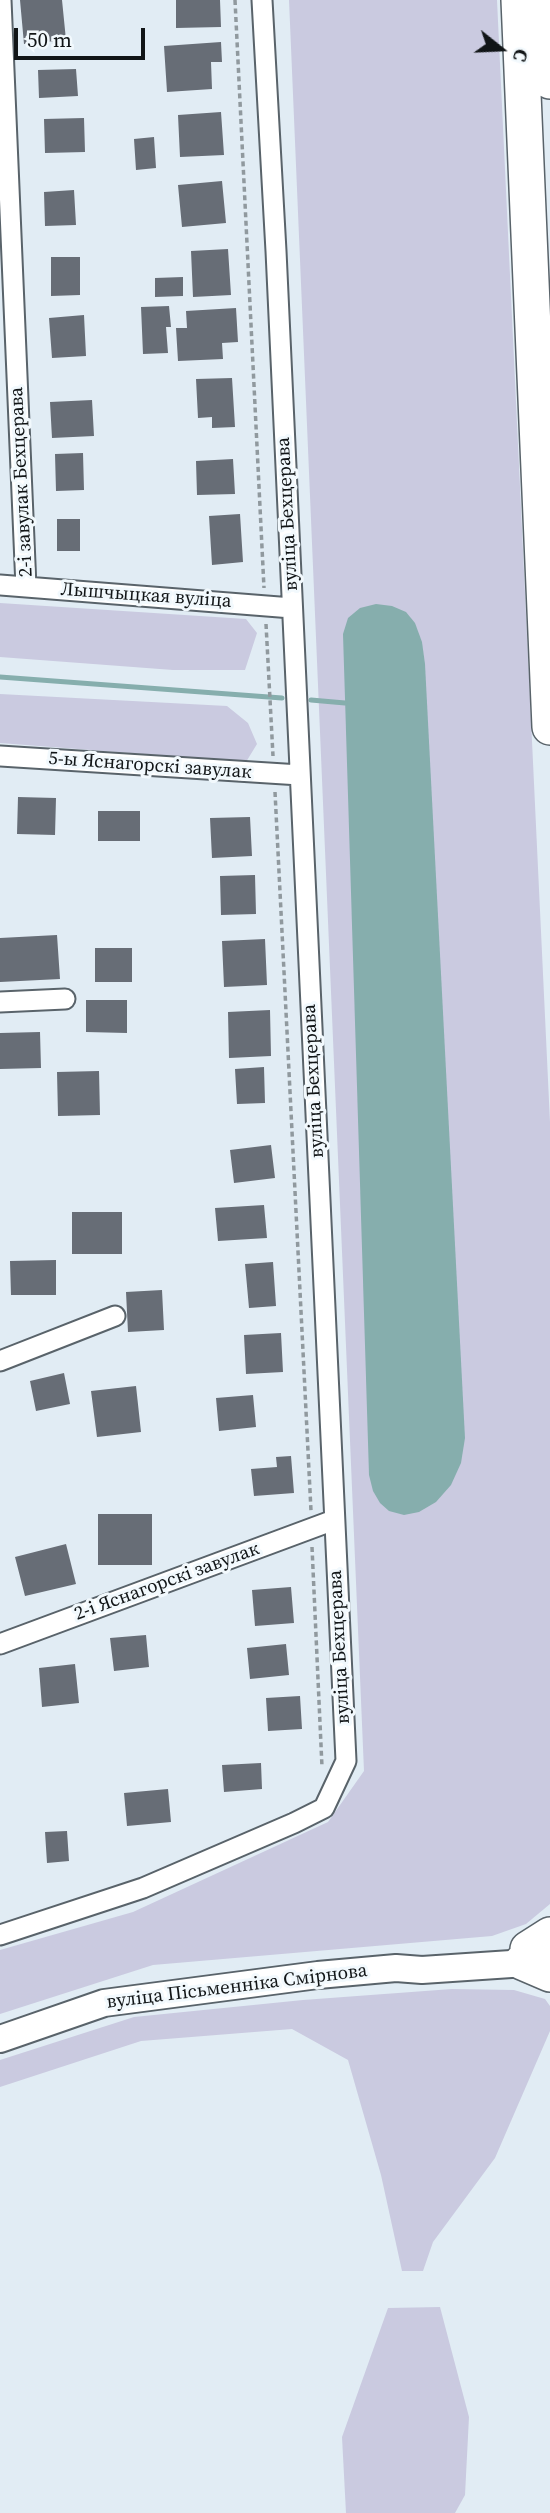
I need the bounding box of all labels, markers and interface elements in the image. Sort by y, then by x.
scale bar [18,14,149,58]
north arrow [466,14,536,84]
text: 50 m [27,25,72,54]
text: С [507,46,535,65]
street label: 2-і завулак Бехцерава [6,386,38,578]
street label: вуліца Бехцерава [273,437,303,591]
street label: Лышчыцкая вуліца [60,579,232,613]
street label: 5-ы Яснагорскі завулак [48,748,252,784]
street label: вуліца Бехцерава [299,1004,329,1158]
street label: 2-і Яснагорскі завулак [71,1538,263,1626]
street label: вуліца Бехцерава [325,1570,355,1724]
street label: вуліца Пісьменніка Смірнова [105,1960,369,2014]

